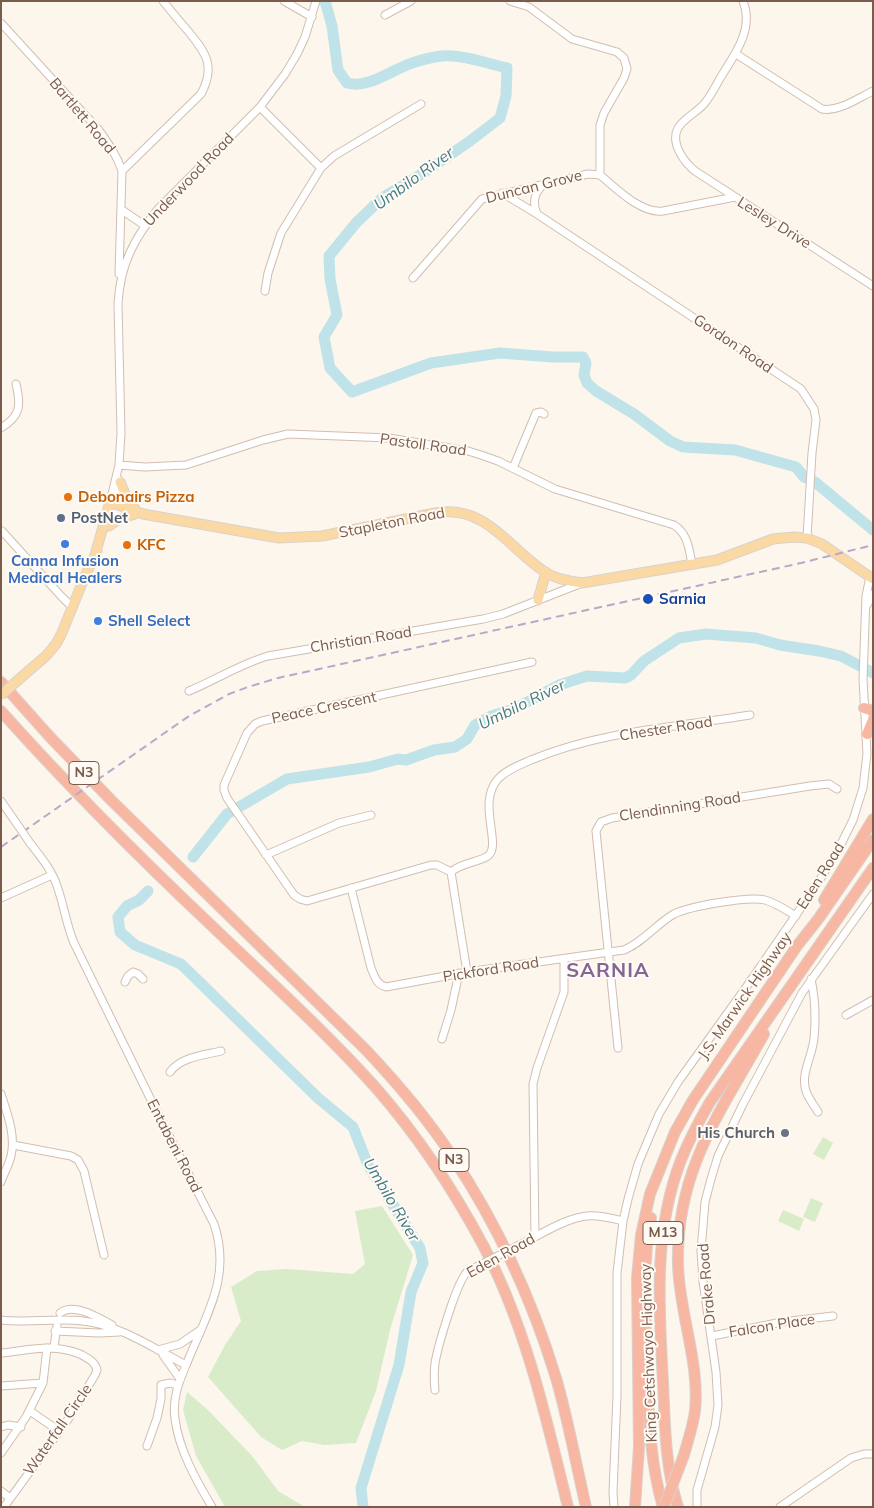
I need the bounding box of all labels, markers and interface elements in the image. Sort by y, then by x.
street label: Bartlett Road [45,75,119,157]
street label: Underwood Road [140,130,238,230]
water label: Umbilo River [370,144,458,214]
street label: Duncan Grove [484,166,584,208]
street label: Lesley Drive [734,193,814,253]
street label: Gordon Road [690,311,776,377]
street label: Pastoll Road [379,430,467,460]
place label: Debonairs Pizza [78,488,194,506]
marker: Debonairs Pizza [62,491,74,503]
street label: Stapleton Road [338,504,446,542]
place label: PostNet [71,509,128,527]
marker: PostNet [55,512,67,524]
place label: KFC [137,536,166,554]
marker: Canna Infusion Medical Healers [59,538,71,550]
marker: KFC [121,539,133,551]
place label: Canna Infusion Medical Healers [8,552,122,587]
place label: Sarnia [659,590,706,608]
marker: Sarnia [641,592,655,606]
place label: Shell Select [108,612,190,630]
marker: Shell Select [92,615,104,627]
street label: Christian Road [309,623,413,657]
water label: Umbilo River [476,676,568,734]
street label: Peace Crescent [270,688,378,728]
street label: Chester Road [618,713,714,745]
road number: N3 [69,761,99,784]
street label: Clendinning Road [618,788,742,826]
street label: Eden Road [793,839,849,913]
street label: J.S. Marwick Highway [694,929,796,1063]
street label: Pickford Road [442,954,540,986]
district label: SARNIA [565,959,651,983]
street label: Entabeni Road [143,1096,205,1196]
place label: His Church [697,1124,775,1142]
marker: His Church [779,1127,791,1139]
road number: N3 [439,1148,469,1172]
water label: Umbilo River [359,1155,423,1245]
road number: M13 [643,1222,683,1244]
street label: Eden Road [464,1230,538,1282]
street label: Drake Road [694,1242,720,1326]
street label: King Cetshwayo Highway [637,1263,661,1443]
street label: Falcon Place [728,1310,816,1342]
street label: Waterfall Circle [20,1381,96,1479]

